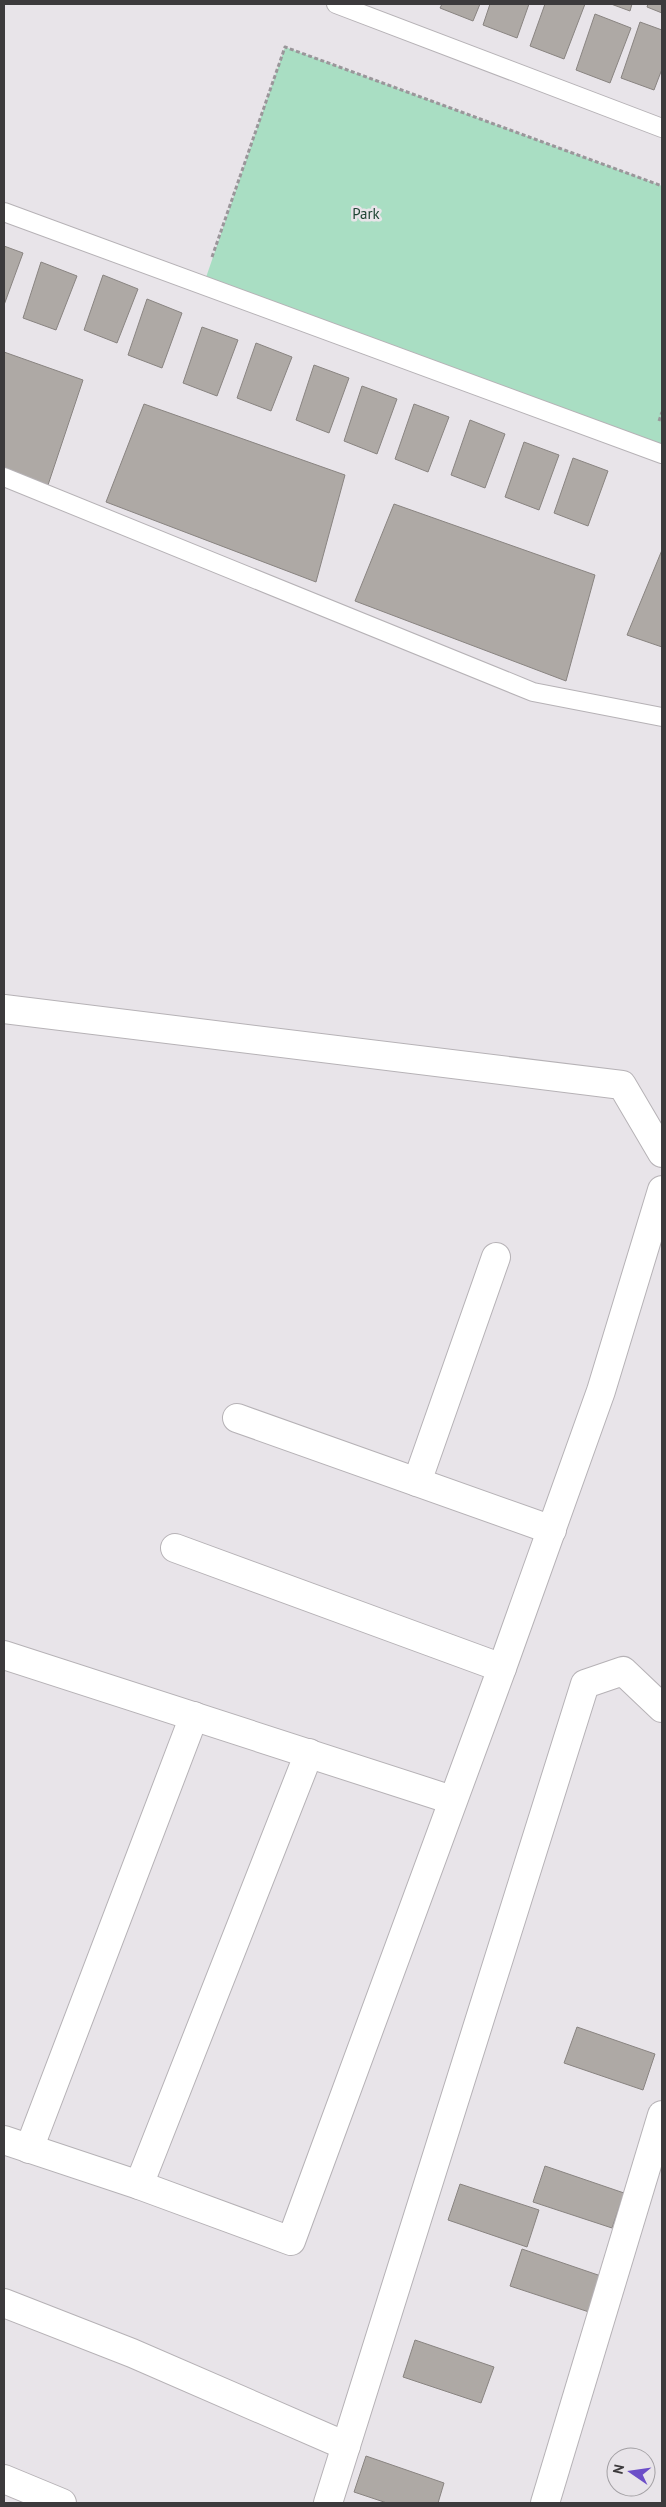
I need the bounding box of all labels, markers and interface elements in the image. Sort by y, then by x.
park label: Park [352,204,381,223]
north arrow [606,2447,656,2497]
text: N [609,2463,628,2476]

